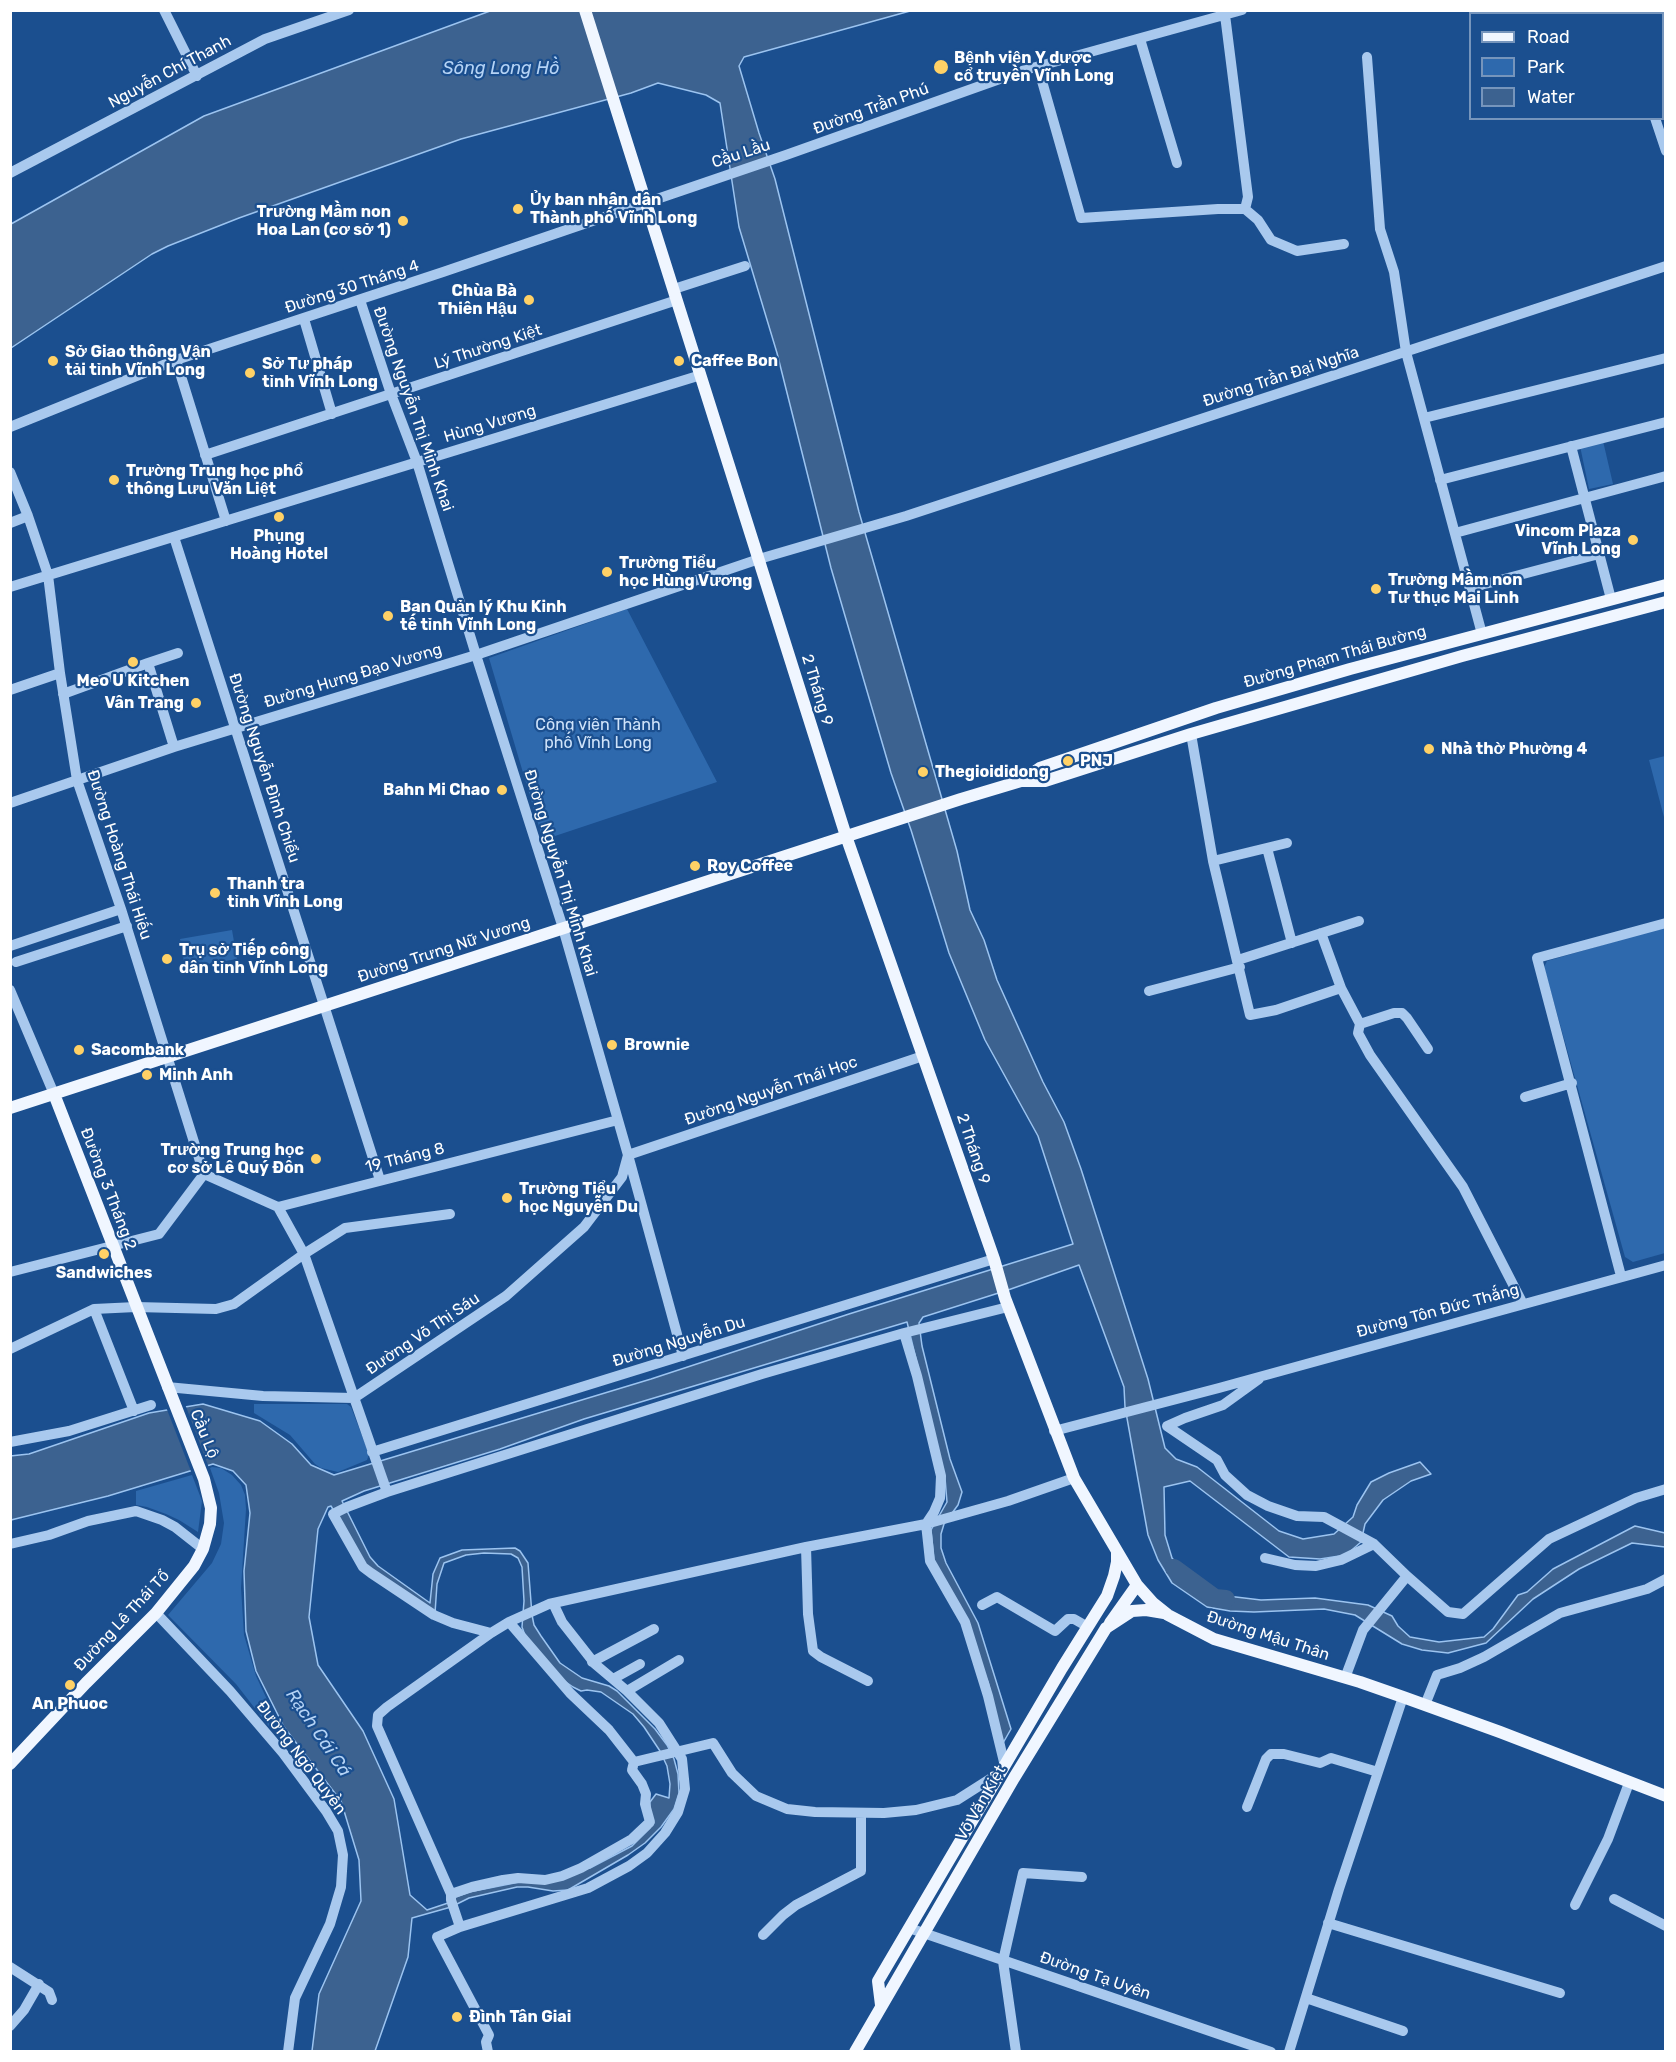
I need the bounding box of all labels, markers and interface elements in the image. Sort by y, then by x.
legend [1469,12,1664,120]
text: Road [1527,26,1570,48]
street label: Nguyễn Chí Thanh [105,31,235,113]
place label: Bệnh viện Y dược cổ truyền Vĩnh Long [954,48,1114,86]
text: Park [1527,56,1564,78]
water label: Sông Long Hồ [443,58,559,80]
marker: Bệnh viện Y dược cổ truyền Vĩnh Long [932,58,950,76]
street label: Đường Trần Phú [811,79,931,139]
text: Water [1527,86,1575,108]
street label: Cầu Lầu [709,136,773,172]
place label: Ủy ban nhân dân Thành phố Vĩnh Long [530,190,697,228]
place label: Trường Mầm non Hoa Lan (cơ sở 1) [256,202,391,240]
marker: Ủy ban nhân dân Thành phố Vĩnh Long [511,202,525,216]
marker: Trường Mầm non Hoa Lan (cơ sở 1) [396,214,410,228]
street label: Đường 30 Tháng 4 [283,256,421,318]
place label: Chùa Bà Thiên Hậu [438,281,517,319]
marker: Chùa Bà Thiên Hậu [522,293,536,307]
street label: Đường Nguyễn Thị Minh Khai [369,304,457,514]
street label: Lý Thường Kiệt [432,321,544,373]
place label: Sở Giao thông Vận tải tỉnh Vĩnh Long [65,342,211,380]
street label: Đường Trần Đại Nghĩa [1201,343,1361,411]
place label: Caffee Bon [691,351,778,371]
marker: Sở Giao thông Vận tải tỉnh Vĩnh Long [46,354,60,368]
place label: Sở Tư pháp tỉnh Vĩnh Long [262,354,378,392]
marker: Caffee Bon [672,354,686,368]
marker: Sở Tư pháp tỉnh Vĩnh Long [243,366,257,380]
street label: Hùng Vương [442,401,538,447]
place label: Trường Trung học phổ thông Lưu Văn Liệt [126,461,303,499]
marker: Trường Trung học phổ thông Lưu Văn Liệt [107,473,121,487]
marker: Phụng Hoàng Hotel [272,510,286,524]
place label: Vincom Plaza Vĩnh Long [1515,521,1621,559]
place label: Phụng Hoàng Hotel [230,526,328,564]
marker: Vincom Plaza Vĩnh Long [1626,533,1640,547]
place label: Trường Tiểu học Hùng Vương [619,553,753,591]
marker: Trường Tiểu học Hùng Vương [600,565,614,579]
place label: Trường Mầm non Tư thục Mai Linh [1388,570,1522,608]
marker: Trường Mầm non Tư thục Mai Linh [1369,582,1383,596]
place label: Ban Quản lý Khu Kinh tế tỉnh Vĩnh Long [400,597,567,635]
marker: Ban Quản lý Khu Kinh tế tỉnh Vĩnh Long [381,609,395,623]
street label: Đường Phạm Thái Bường [1241,622,1429,692]
street label: Đường Hưng Đạo Vương [262,640,444,712]
street label: 2 Tháng 9 [797,652,837,728]
marker: Meo U Kitchen [126,655,140,669]
place label: Meo U Kitchen [76,671,190,691]
street label: Đường Nguyễn Đình Chiểu [224,671,304,865]
place label: Vân Trang [104,693,184,713]
marker: Vân Trang [189,696,203,710]
park label: Công viên Thành phố Vĩnh Long [535,715,661,753]
place label: Nhà thờ Phường 4 [1441,739,1587,759]
marker: Nhà thờ Phường 4 [1422,742,1436,756]
place label: PNJ [1080,751,1113,771]
marker: PNJ [1061,754,1075,768]
place label: Thegioididong [935,762,1049,782]
marker: Thegioididong [916,765,930,779]
street label: Đường Nguyễn Thị Minh Khai [519,767,601,979]
street label: Đường Hoàng Thái Hiếu [82,768,156,942]
place label: Bahn Mi Chao [383,780,490,800]
marker: Bahn Mi Chao [495,783,509,797]
place label: Roy Coffee [707,856,793,876]
marker: Roy Coffee [688,859,702,873]
place label: Thanh tra tỉnh Vĩnh Long [227,874,343,912]
marker: Thanh tra tỉnh Vĩnh Long [208,886,222,900]
street label: Đường Trưng Nữ Vương [355,913,533,987]
place label: Trụ sở Tiếp công dân tỉnh Vĩnh Long [179,940,328,978]
marker: Trụ sở Tiếp công dân tỉnh Vĩnh Long [160,952,174,966]
place label: Brownie [624,1035,690,1055]
marker: Brownie [605,1038,619,1052]
place label: Sacombank [91,1040,184,1060]
marker: Sacombank [72,1043,86,1057]
street label: Đường Nguyễn Thái Học [682,1052,860,1130]
place label: Minh Anh [159,1065,233,1085]
marker: Minh Anh [140,1068,154,1082]
street label: 2 Tháng 9 [952,1111,994,1187]
street label: Đường 3 Tháng 2 [76,1125,140,1253]
street label: 19 Tháng 8 [363,1139,447,1177]
place label: Trường Trung học cơ sở Lê Quý Đôn [160,1140,304,1178]
marker: Trường Trung học cơ sở Lê Quý Đôn [309,1152,323,1166]
place label: Trường Tiểu học Nguyễn Du [519,1179,638,1217]
marker: Trường Tiểu học Nguyễn Du [500,1191,514,1205]
marker: Sandwiches [97,1247,111,1261]
place label: Sandwiches [56,1263,152,1283]
street label: Đường Tôn Đức Thắng [1355,1280,1521,1342]
street label: Đường Võ Thị Sáu [363,1289,483,1379]
street label: Đường Nguyễn Du [610,1313,748,1371]
street label: Cầu Lộ [186,1407,222,1461]
street label: Đường Lê Thái Tổ [70,1567,174,1675]
street label: Đường Mậu Thân [1204,1607,1332,1665]
marker: An Phuoc [63,1678,77,1692]
water label: Rạch Cái Cá [281,1685,355,1781]
place label: An Phuoc [32,1694,108,1714]
street label: Đường Ngô Quyền [252,1698,350,1818]
street label: Võ Văn Kiệt [952,1762,1010,1844]
street label: Đường Tạ Uyên [1037,1948,1153,2004]
place label: Đình Tân Giai [469,2007,571,2027]
marker: Đình Tân Giai [450,2010,464,2024]

